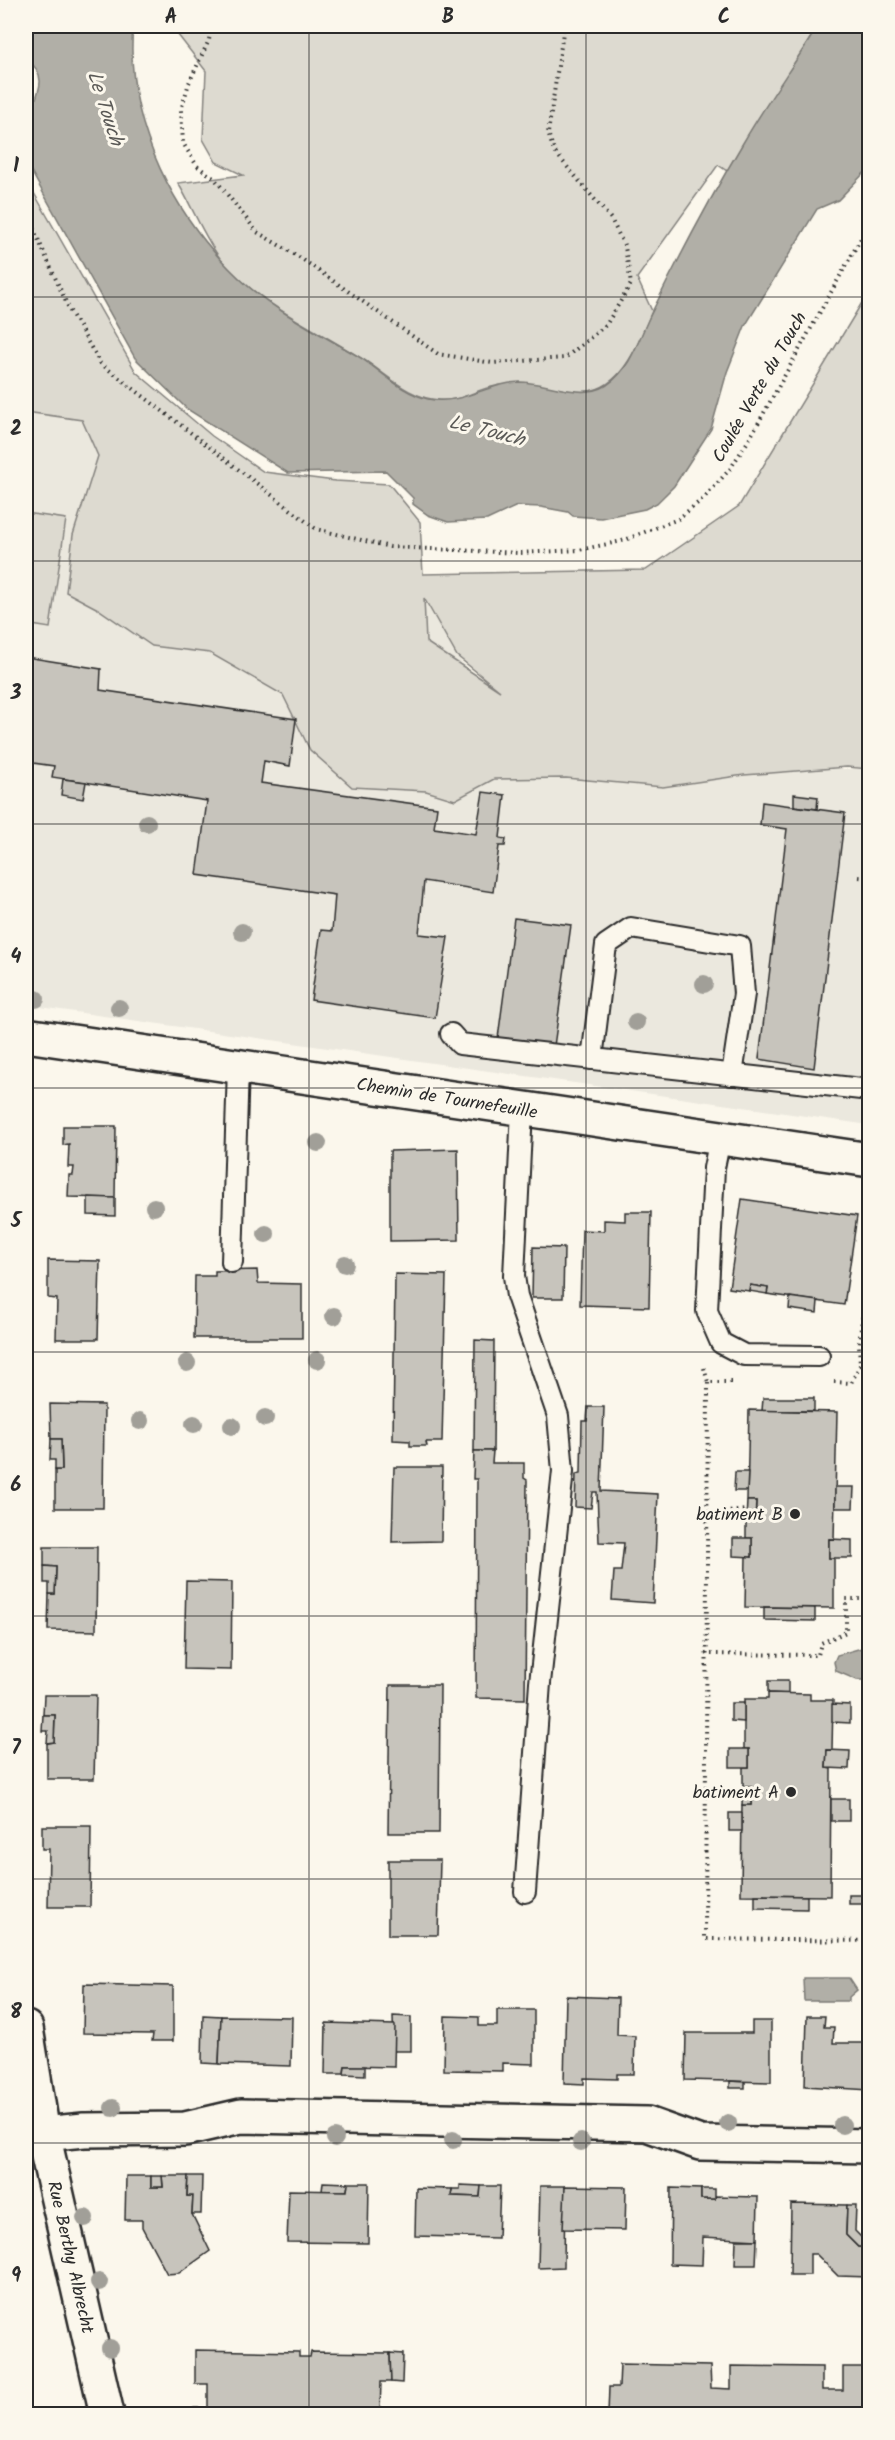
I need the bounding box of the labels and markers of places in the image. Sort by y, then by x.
place label: batiment B [696,1501,783,1530]
marker: batiment B [788,1507,802,1521]
place label: batiment A [693,1779,779,1808]
marker: batiment A [784,1785,798,1799]

